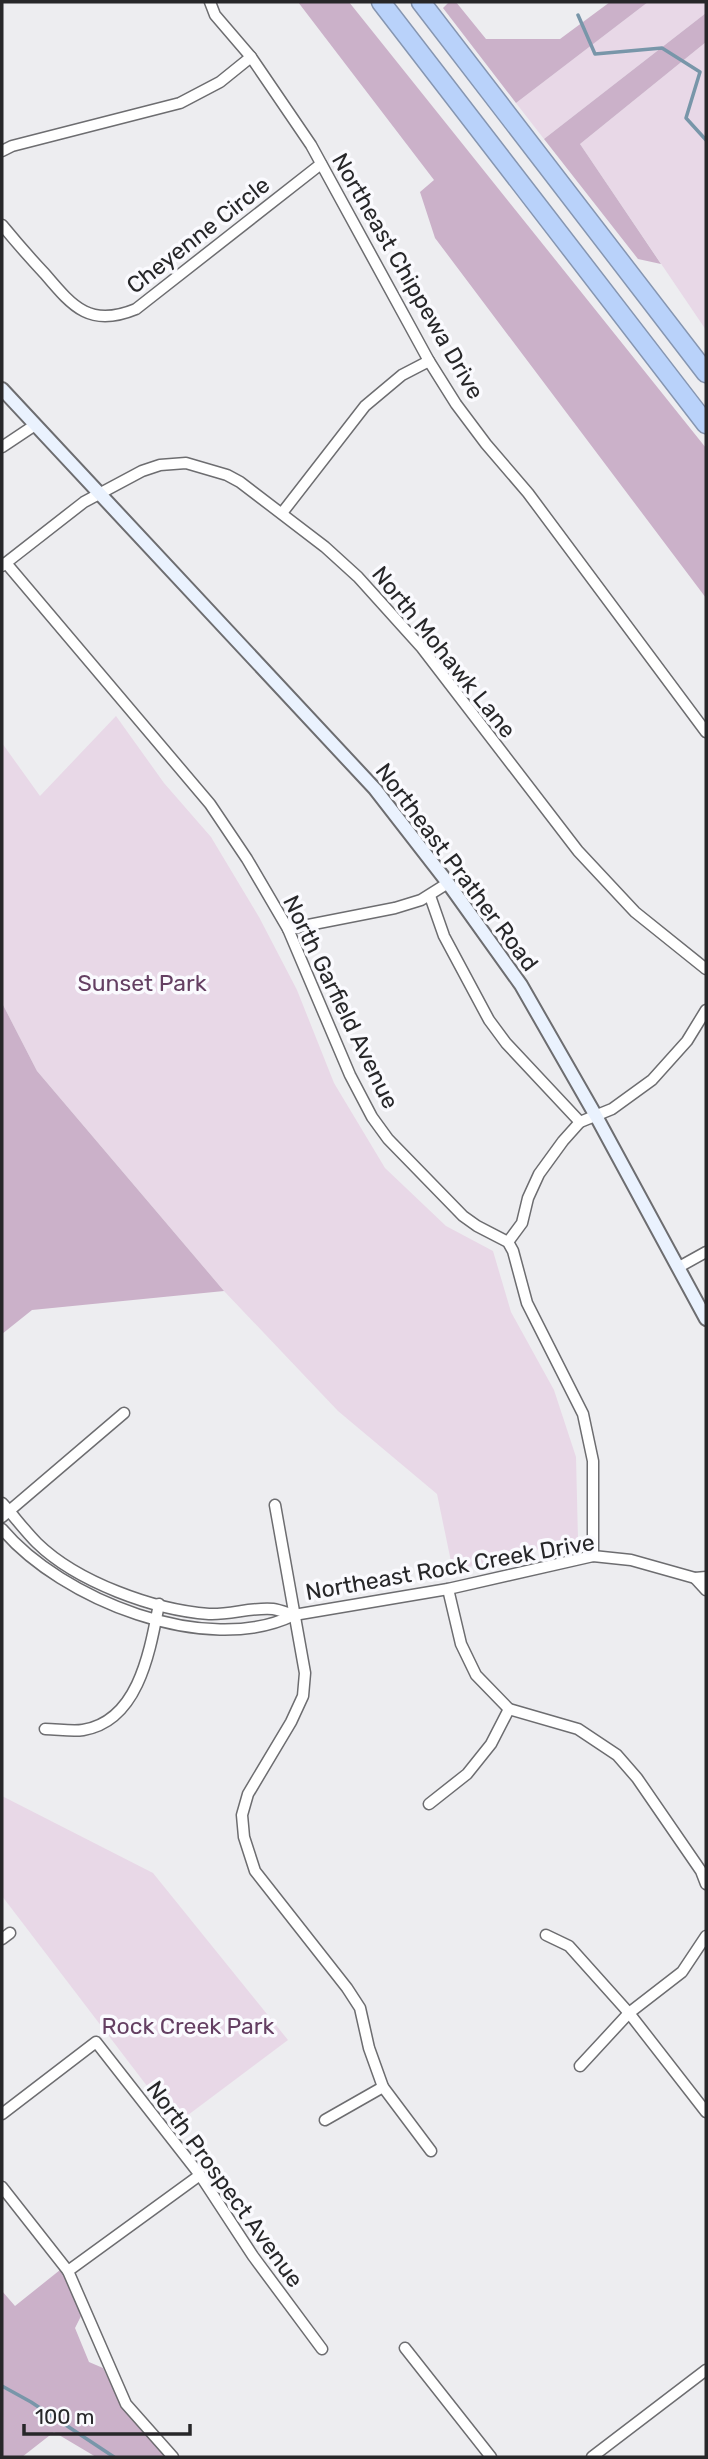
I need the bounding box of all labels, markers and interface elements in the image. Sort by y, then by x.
street label: Northeast Chippewa Drive [326,148,490,404]
street label: Cheyenne Circle [121,170,275,300]
street label: North Mohawk Lane [366,560,522,744]
street label: Northeast Prather Road [370,758,544,976]
street label: North Garfield Avenue [277,891,405,1113]
park label: Sunset Park [77,969,207,997]
street label: Northeast Rock Creek Drive [303,1528,597,1606]
park label: Rock Creek Park [102,2012,275,2040]
street label: North Prospect Avenue [141,2075,309,2293]
scale bar [24,2392,191,2436]
text: 100 m [35,2404,94,2429]

